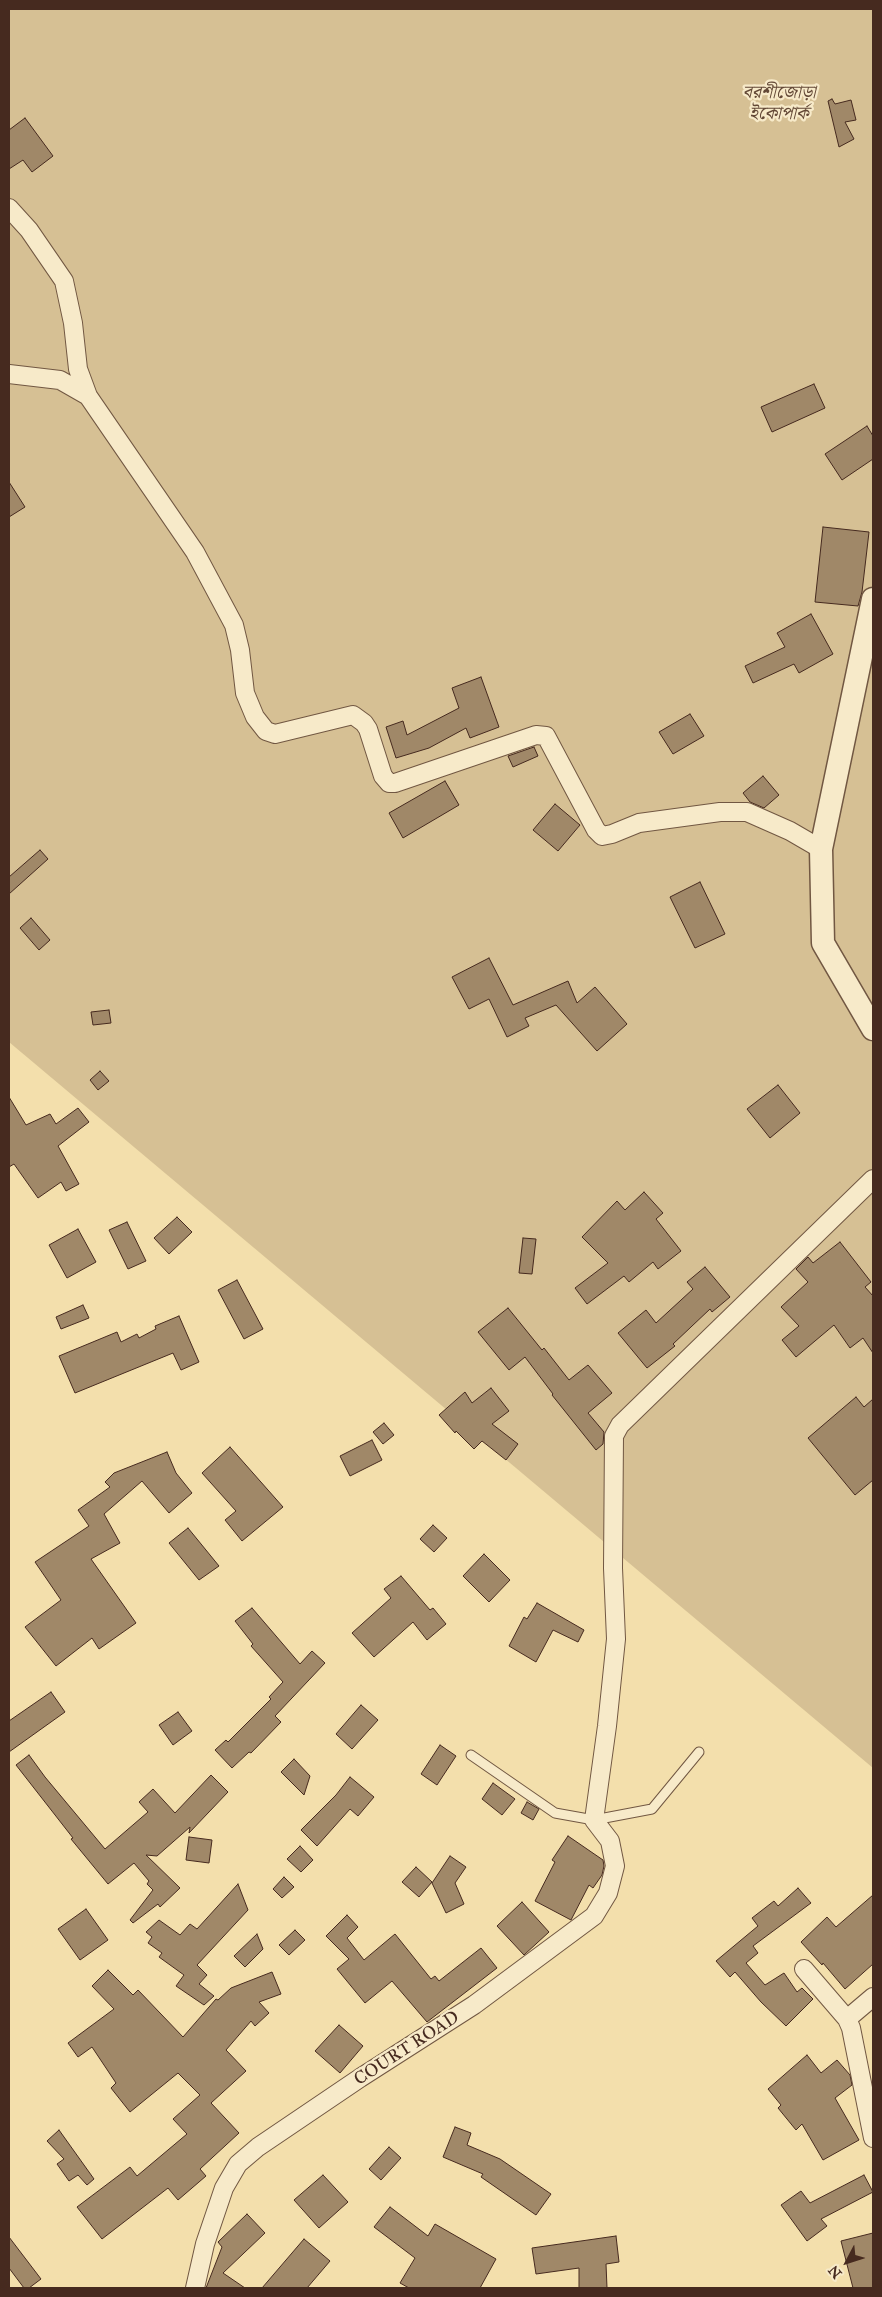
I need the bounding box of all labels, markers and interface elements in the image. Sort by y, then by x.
park label: বরশীজোড়া ইকোপার্ক [742,83,816,126]
street label: COURT ROAD [350,2007,464,2091]
north arrow [822,2237,872,2287]
text: N [825,2262,845,2282]

